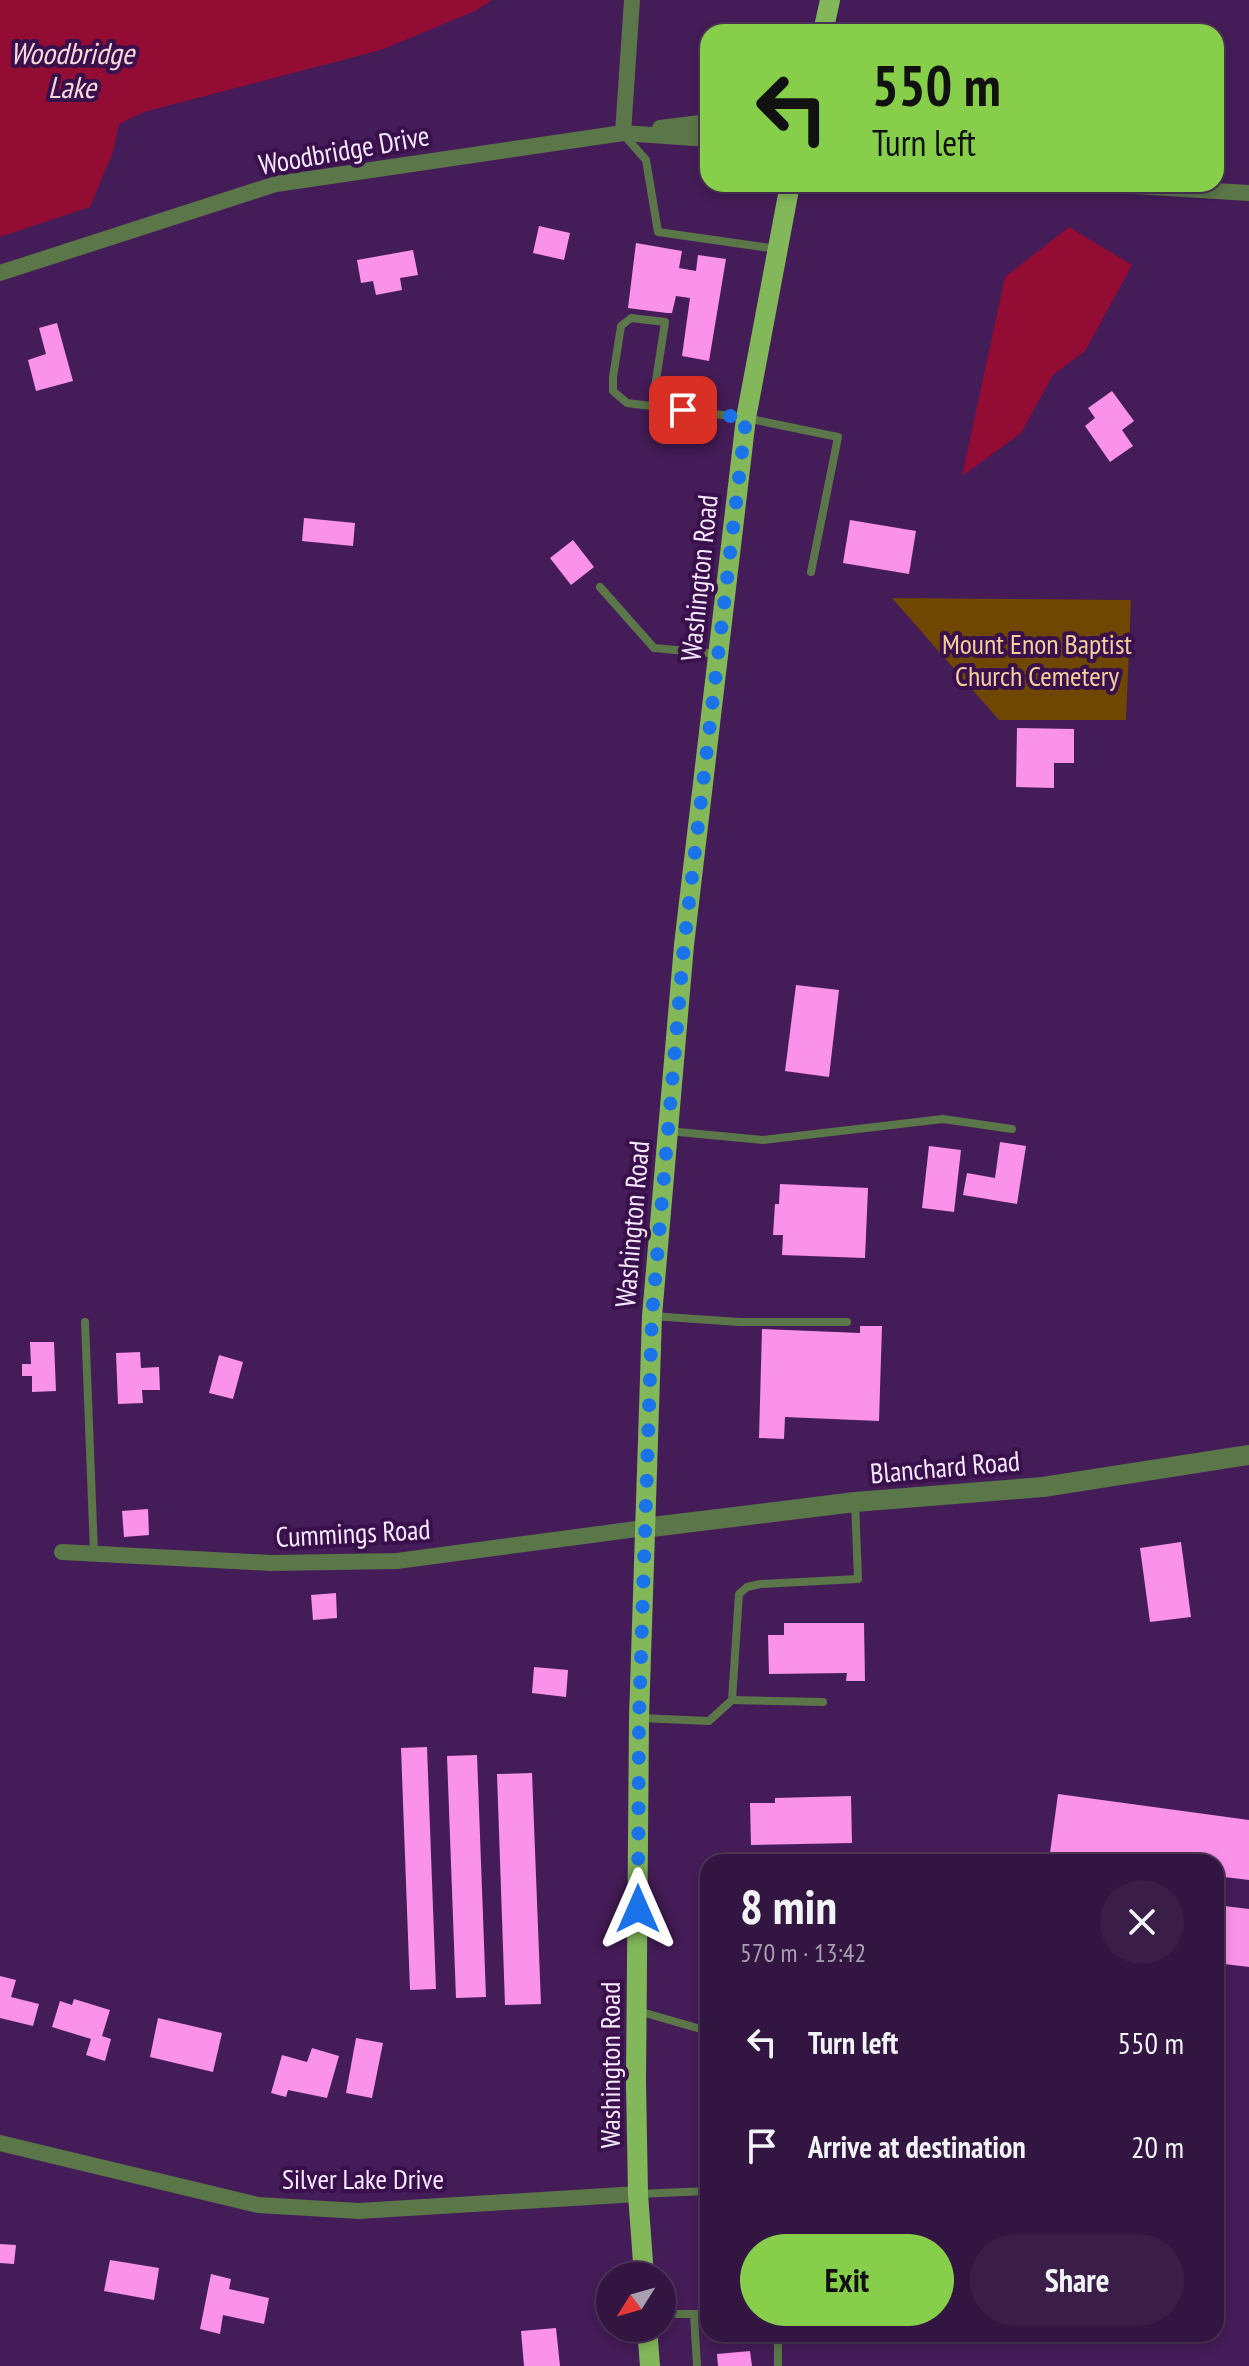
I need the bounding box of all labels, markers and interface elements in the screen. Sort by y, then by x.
water label: Woodbridge Lake [10,33,136,106]
text: 550 m [872,49,1001,121]
icon: left [740,56,844,160]
street label: Woodbridge Drive [256,116,432,183]
text: Turn left [872,119,976,166]
pin [649,376,717,444]
icon: arrive [661,388,705,432]
street label: Washington Road [671,493,726,663]
park label: Mount Enon Baptist Church Cemetery [942,625,1132,694]
street label: Washington Road [606,1139,657,1309]
street label: Blanchard Road [869,1442,1021,1491]
street label: Cummings Road [275,1510,431,1555]
position arrow [596,1867,680,1951]
text: 8 min [740,1875,837,1937]
button: close [1100,1880,1184,1964]
text: 570 m · 13:42 [740,1936,866,1969]
street label: Washington Road [591,1982,628,2148]
icon: left [740,2020,784,2064]
text: Turn left [808,2023,898,2062]
text: 550 m [1118,2023,1184,2062]
icon: arrive [740,2124,784,2168]
text: Arrive at destination [808,2127,1026,2166]
text: 20 m [1131,2127,1184,2166]
street label: Silver Lake Drive [282,2160,444,2197]
button: Exit [740,2234,954,2326]
button: Share [970,2234,1184,2326]
north arrow [596,2262,676,2342]
map controls [596,2262,676,2342]

